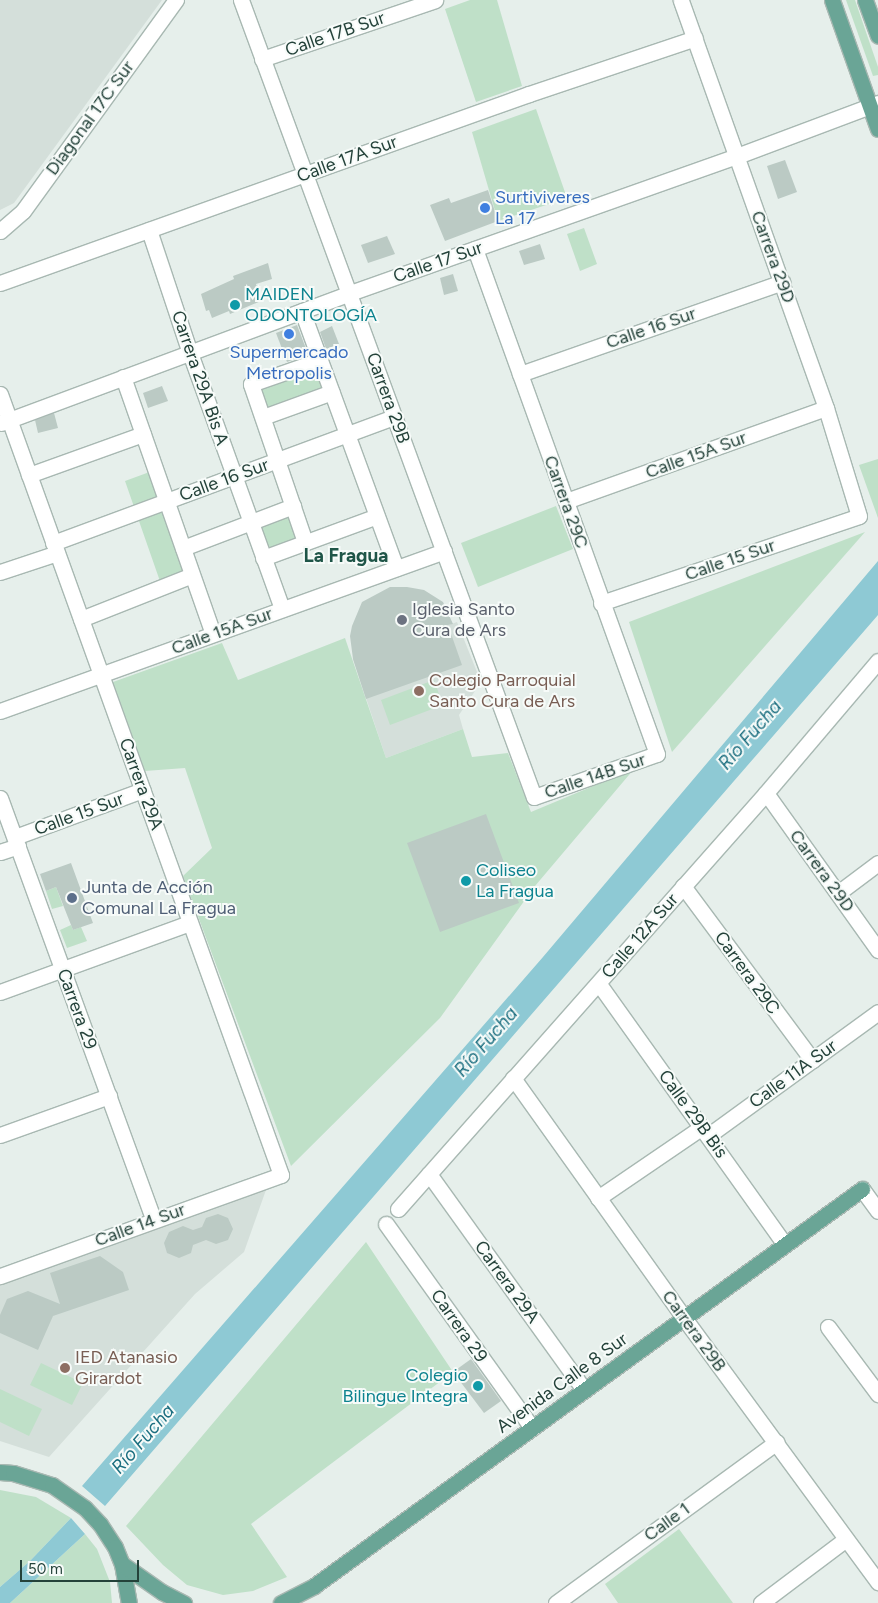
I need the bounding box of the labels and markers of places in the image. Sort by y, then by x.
place label: Surtiviveres La 17 [495,187,590,230]
marker: Surtiviveres La 17 [479,202,491,214]
place label: MAIDEN ODONTOLOGÍA [245,284,377,326]
marker: MAIDEN ODONTOLOGÍA [229,299,241,311]
marker: Supermercado Metropolis [283,328,295,340]
place label: Supermercado Metropolis [230,342,348,384]
place label: Iglesia Santo Cura de Ars [412,599,515,642]
marker: Iglesia Santo Cura de Ars [396,614,408,626]
place label: Colegio Parroquial Santo Cura de Ars [429,670,576,712]
marker: Colegio Parroquial Santo Cura de Ars [413,685,425,697]
place label: Coliseo La Fragua [476,860,554,902]
marker: Coliseo La Fragua [460,875,472,887]
place label: Junta de Acción Comunal La Fragua [82,877,236,920]
marker: Junta de Acción Comunal La Fragua [66,892,78,904]
place label: IED Atanasio Girardot [75,1347,178,1390]
marker: IED Atanasio Girardot [59,1362,71,1374]
place label: Colegio Bilingue Integra [342,1365,468,1408]
marker: Colegio Bilingue Integra [472,1380,484,1392]

